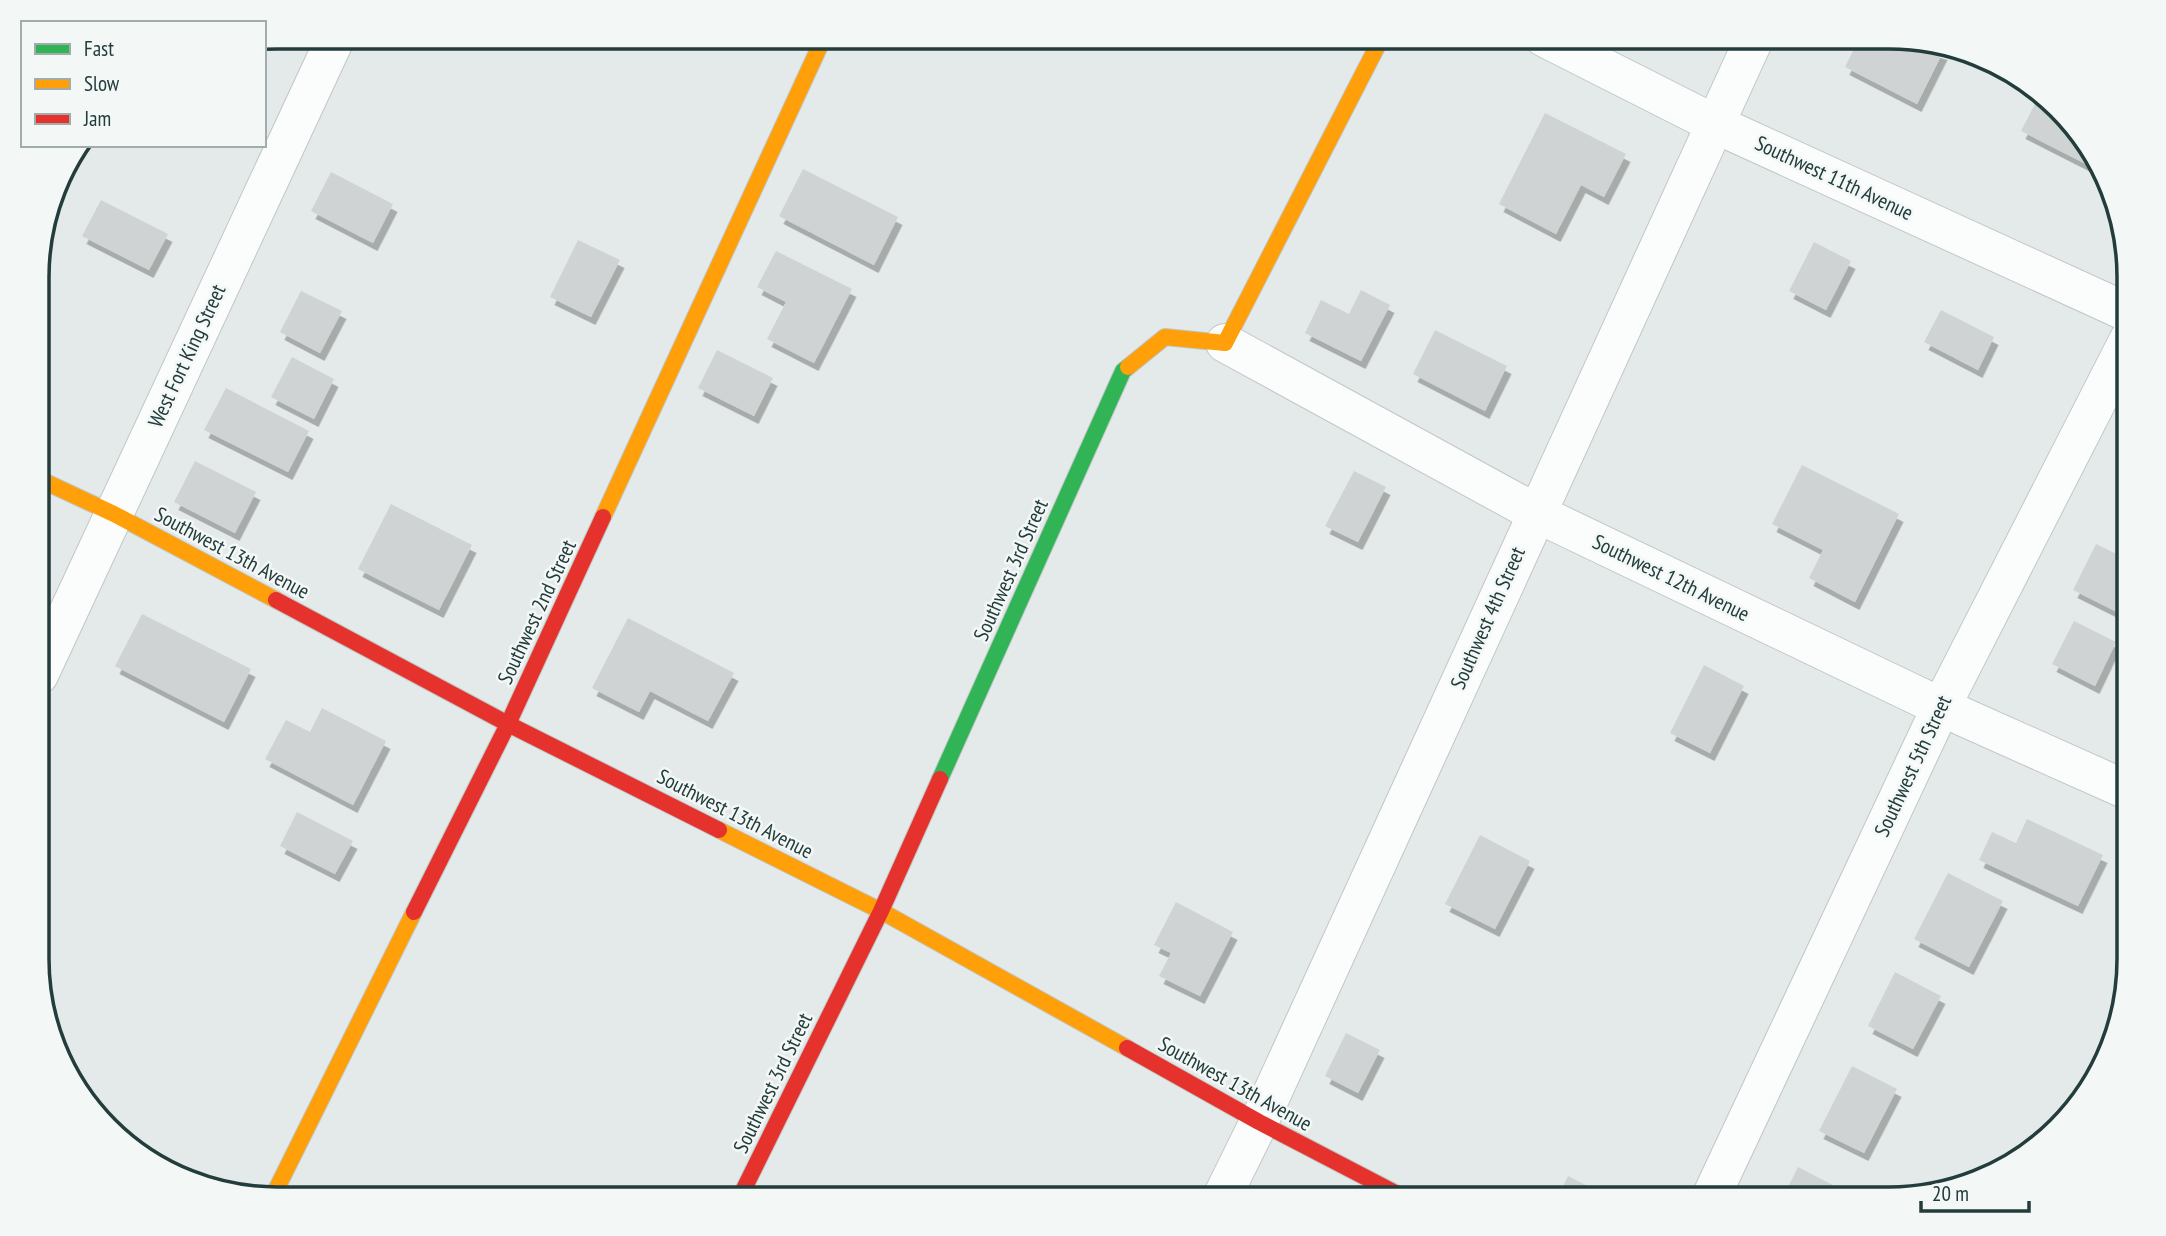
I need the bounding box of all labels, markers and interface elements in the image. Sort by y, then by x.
legend [21,21,266,147]
text: Fast [84,35,114,62]
text: Slow [84,70,120,97]
text: Jam [83,105,111,132]
street label: Southwest 11th Avenue [1751,129,1918,226]
street label: West Fort King Street [142,280,232,432]
street label: Southwest 3rd Street [967,494,1054,645]
street label: Southwest 13th Avenue [150,500,314,605]
street label: Southwest 12th Avenue [1588,528,1754,627]
street label: Southwest 2nd Street [491,535,582,688]
street label: Southwest 4th Street [1444,542,1531,693]
street label: Southwest 5th Street [1868,691,1957,841]
street label: Southwest 13th Avenue [653,763,818,864]
street label: Southwest 3rd Street [727,1008,818,1157]
street label: Southwest 13th Avenue [1154,1030,1317,1137]
scale bar [1921,1170,2030,1214]
text: 20 m [1932,1180,1969,1207]

